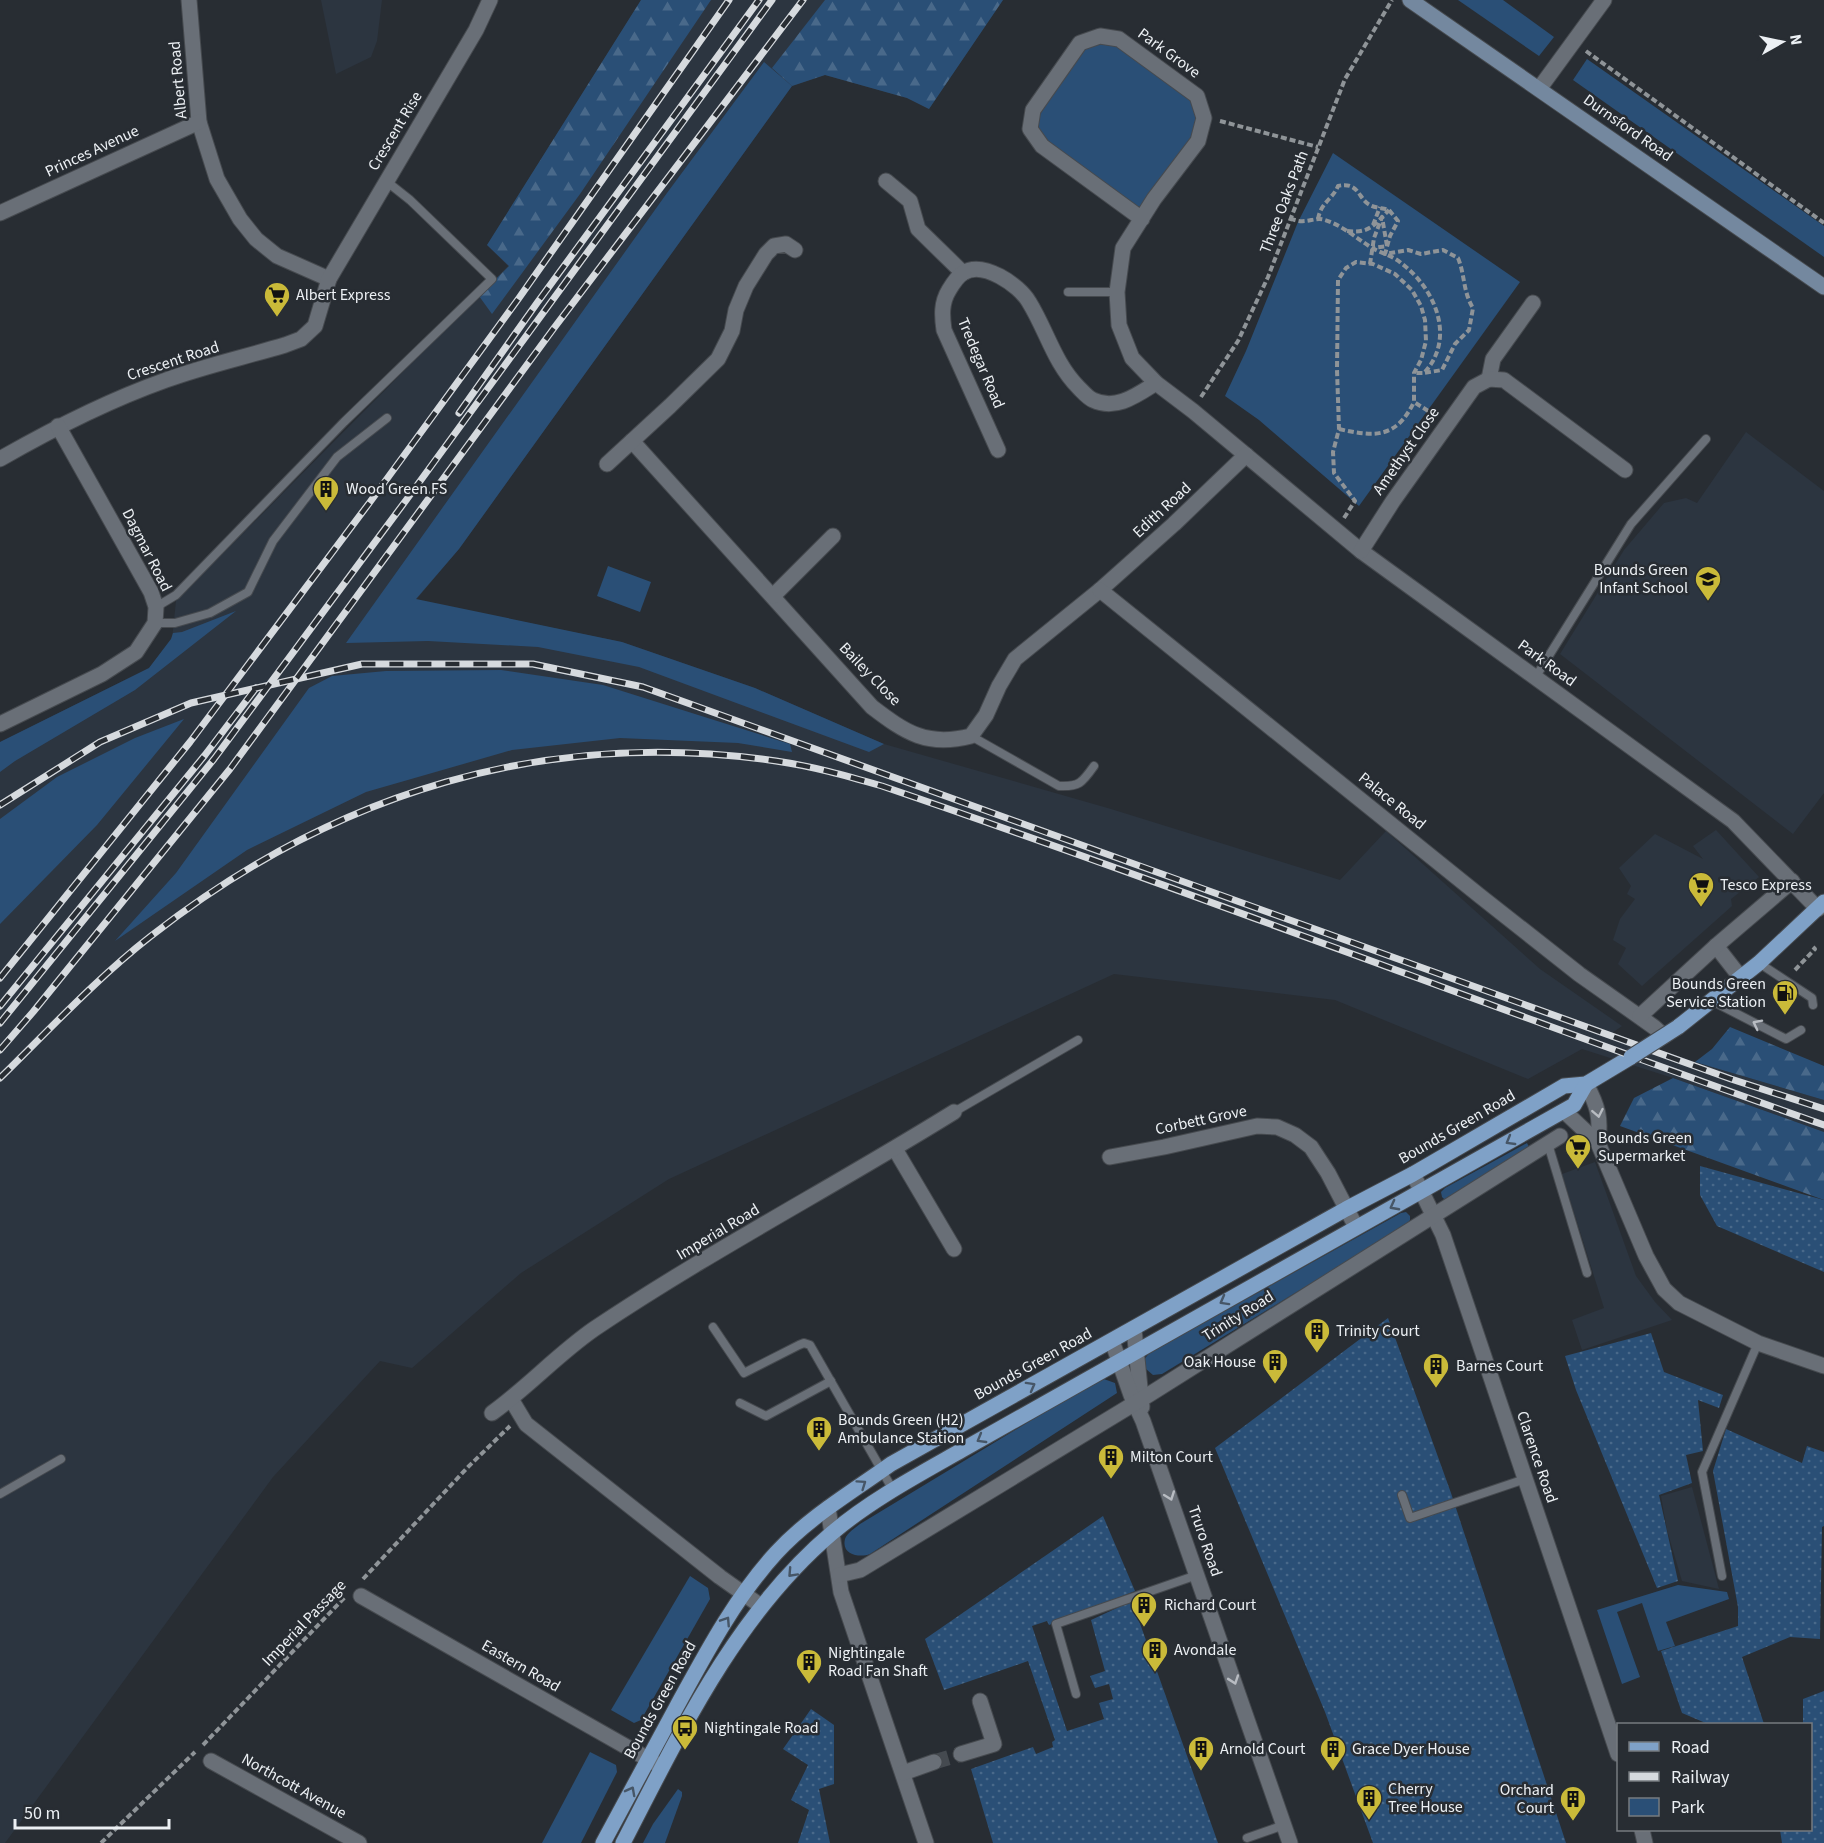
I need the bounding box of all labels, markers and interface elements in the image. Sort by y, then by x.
north arrow [1752,12,1812,72]
street label: Park Grove [1133,23,1205,83]
text: N [1784,33,1808,47]
street label: Albert Road [164,40,192,120]
street label: Crescent Rise [363,87,427,175]
street label: Durnsford Road [1579,89,1677,167]
street label: Princes Avenue [41,120,143,182]
street label: Three Oaks Path [1254,147,1314,257]
supermarket icon: Albert Express [262,280,292,318]
place label: Albert Express [296,284,391,306]
street label: Tredegar Road [952,314,1010,412]
street label: Crescent Road [124,336,222,386]
street label: Amethyst Close [1368,403,1445,499]
building icon: Wood Green FS [311,474,341,512]
street label: Edith Road [1128,477,1196,543]
place label: Wood Green FS [346,478,447,500]
street label: Dagmar Road [117,505,177,595]
place label: Bounds Green Infant School [1594,559,1688,599]
school or university icon: Bounds Green Infant School [1693,564,1723,602]
street label: Park Road [1513,634,1581,692]
street label: Bailey Close [834,637,906,711]
street label: Palace Road [1354,767,1430,835]
supermarket icon: Tesco Express [1686,870,1716,908]
place label: Tesco Express [1720,874,1812,896]
place label: Bounds Green Service Station [1666,973,1766,1013]
fuel station icon: Bounds Green Service Station [1770,978,1800,1016]
one-way arrow [1752,1020,1763,1031]
street label: Bounds Green Road [1394,1085,1520,1169]
street label: Corbett Grove [1153,1100,1249,1140]
one-way arrow [1591,1107,1604,1117]
place label: Bounds Green Supermarket [1598,1127,1692,1167]
supermarket icon: Bounds Green Supermarket [1563,1132,1593,1170]
one-way arrow [1506,1134,1516,1145]
street label: Imperial Road [672,1199,764,1265]
one-way arrow [1390,1199,1400,1210]
street label: Trinity Road [1198,1285,1278,1347]
one-way arrow [1220,1294,1230,1305]
building icon: Trinity Court [1302,1316,1332,1354]
place label: Trinity Court [1336,1320,1420,1342]
street label: Bounds Green Road [970,1322,1096,1406]
building icon: Oak House [1260,1347,1290,1385]
place label: Oak House [1184,1351,1256,1373]
building icon: Barnes Court [1421,1351,1451,1389]
place label: Barnes Court [1456,1355,1544,1377]
one-way arrow [1024,1382,1035,1394]
street label: Clarence Road [1511,1408,1563,1506]
place label: Bounds Green (H2) Ambulance Station [838,1409,964,1449]
building icon: Bounds Green (H2) Ambulance Station [804,1414,834,1452]
one-way arrow [977,1432,987,1443]
building icon: Milton Court [1096,1442,1126,1480]
place label: Milton Court [1130,1446,1214,1468]
one-way arrow [855,1480,866,1491]
one-way arrow [1162,1490,1175,1501]
street label: Truro Road [1183,1503,1227,1579]
one-way arrow [788,1566,799,1577]
street label: Imperial Passage [257,1575,351,1671]
building icon: Richard Court [1129,1590,1159,1628]
place label: Richard Court [1164,1594,1257,1616]
one-way arrow [719,1617,730,1628]
street label: Eastern Road [477,1635,565,1697]
building icon: Avondale [1140,1635,1170,1673]
street label: Bounds Green Road [618,1637,702,1763]
place label: Avondale [1174,1639,1236,1661]
place label: Nightingale Road Fan Shaft [828,1642,928,1682]
building icon: Nightingale Road Fan Shaft [794,1647,824,1685]
one-way arrow [1227,1675,1240,1685]
bus stop icon: Nightingale Road [670,1713,700,1751]
place label: Nightingale Road [704,1717,819,1739]
legend [1617,1723,1812,1831]
building icon: Arnold Court [1186,1734,1216,1772]
building icon: Grace Dyer House [1318,1734,1348,1772]
text: Road [1671,1735,1710,1760]
place label: Arnold Court [1220,1738,1306,1760]
place label: Grace Dyer House [1352,1738,1470,1760]
street label: Northcott Avenue [237,1748,351,1824]
text: Railway [1671,1765,1730,1790]
place label: Cherry Tree House [1388,1778,1463,1818]
place label: Orchard Court [1500,1779,1555,1819]
building icon: Cherry Tree House [1354,1783,1384,1821]
building icon: Orchard Court [1558,1784,1588,1822]
one-way arrow [624,1787,635,1798]
scale bar [15,1792,170,1830]
text: Park [1671,1795,1705,1820]
text: 50 m [24,1801,60,1826]

